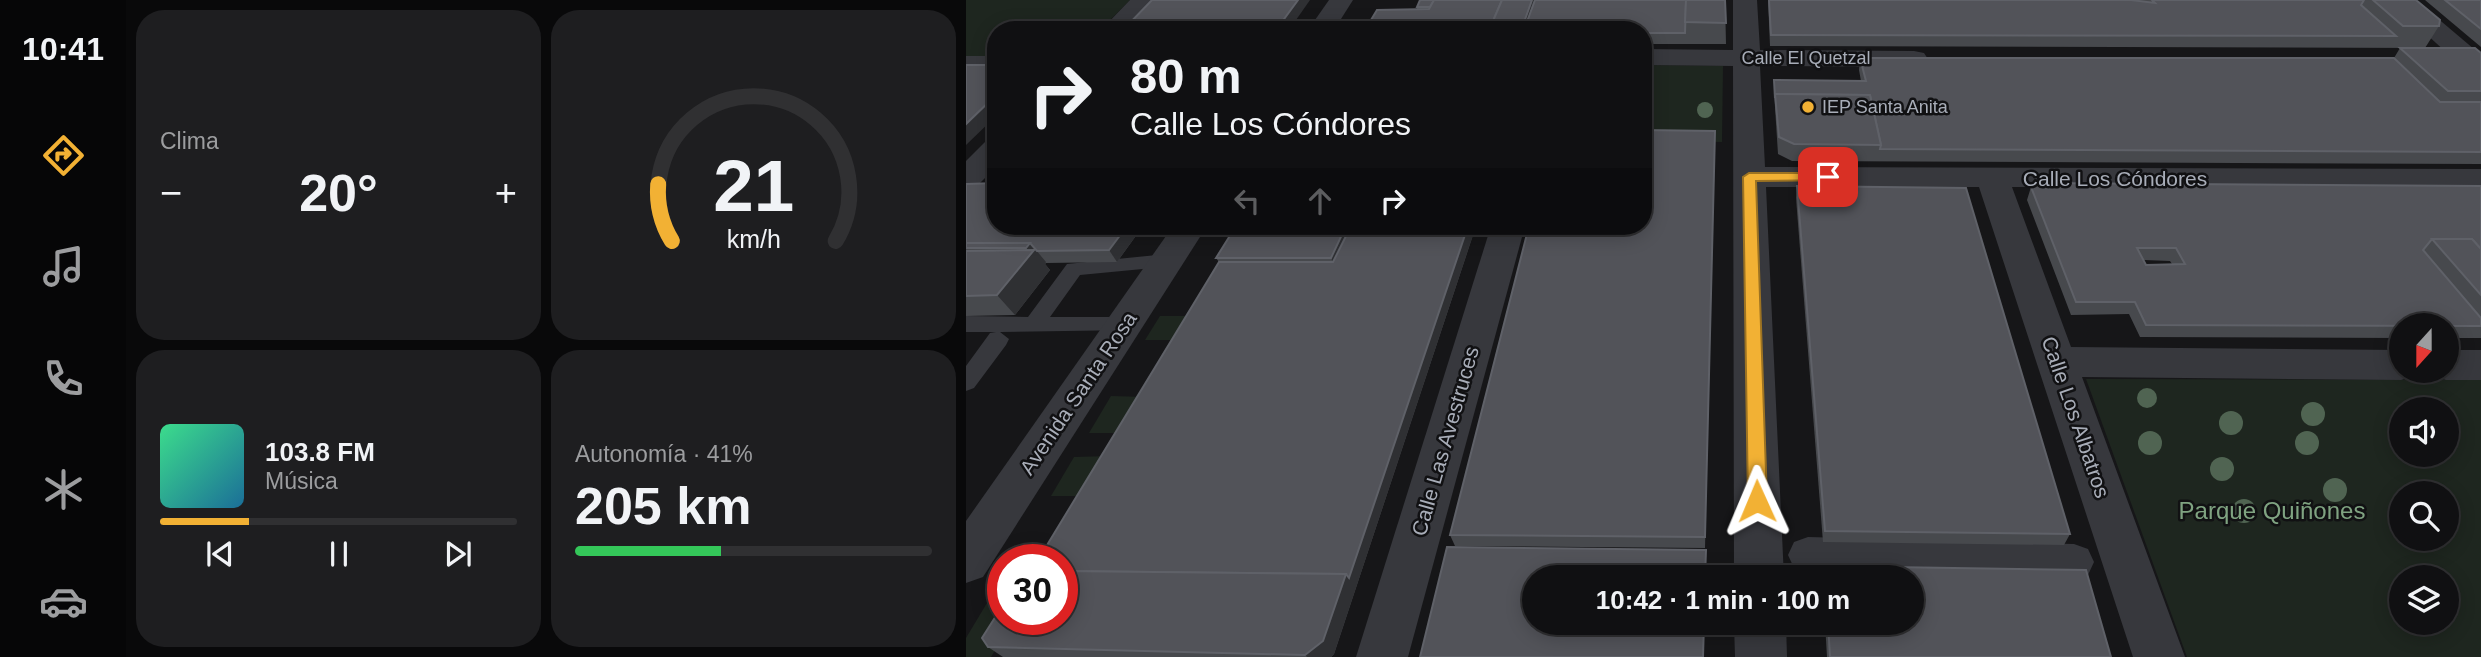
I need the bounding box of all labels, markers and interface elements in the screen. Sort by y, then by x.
text: 10:41 [22,31,104,67]
street label: Calle El Quetzal [1741,48,1871,68]
icon: right [1015,49,1106,140]
text: 80 m [1130,49,1242,103]
place label: IEP Santa Anita [1822,97,1949,117]
marker: IEP Santa Anita [1800,99,1816,115]
text: Calle Los Cóndores [1130,106,1411,142]
text: Clima [160,128,219,154]
icon: directions [39,131,88,180]
text: 21 [713,145,794,226]
pin [1798,147,1858,207]
icon: arrive [1809,158,1847,196]
text: 20° [299,164,378,222]
street label: Calle Los Cóndores [2023,167,2207,190]
text: − [160,172,182,214]
text: + [495,172,517,214]
icon: left [1228,182,1266,220]
icon: ahead [1301,182,1339,220]
icon: right [1374,182,1412,220]
text: km/h [726,225,781,253]
icon: music [39,242,88,291]
street label: Avenida Santa Rosa [1015,307,1141,479]
north arrow [2389,313,2459,383]
map controls [2389,313,2459,635]
street label: Calle Los Albatros [2038,333,2114,501]
street label: Calle Las Avestruces [1407,344,1483,538]
icon: phone [39,354,88,403]
button: sound [2389,397,2459,467]
text: 103.8 FM [265,437,375,467]
text: Autonomía · 41% [575,441,753,467]
position arrow [1720,464,1794,538]
icon: climate [39,465,88,514]
text: Música [265,468,338,494]
text: 205 km [575,477,751,535]
button: search [2389,481,2459,551]
park label: Parque Quiñones [2179,497,2365,524]
icon: previous [201,535,239,573]
icon: pause [320,535,358,573]
icon: next [439,535,477,573]
speed limit sign: 30 [987,544,1078,635]
button: layers [2389,565,2459,635]
icon: car [39,577,88,626]
text: 10:42 · 1 min · 100 m [1596,585,1850,615]

